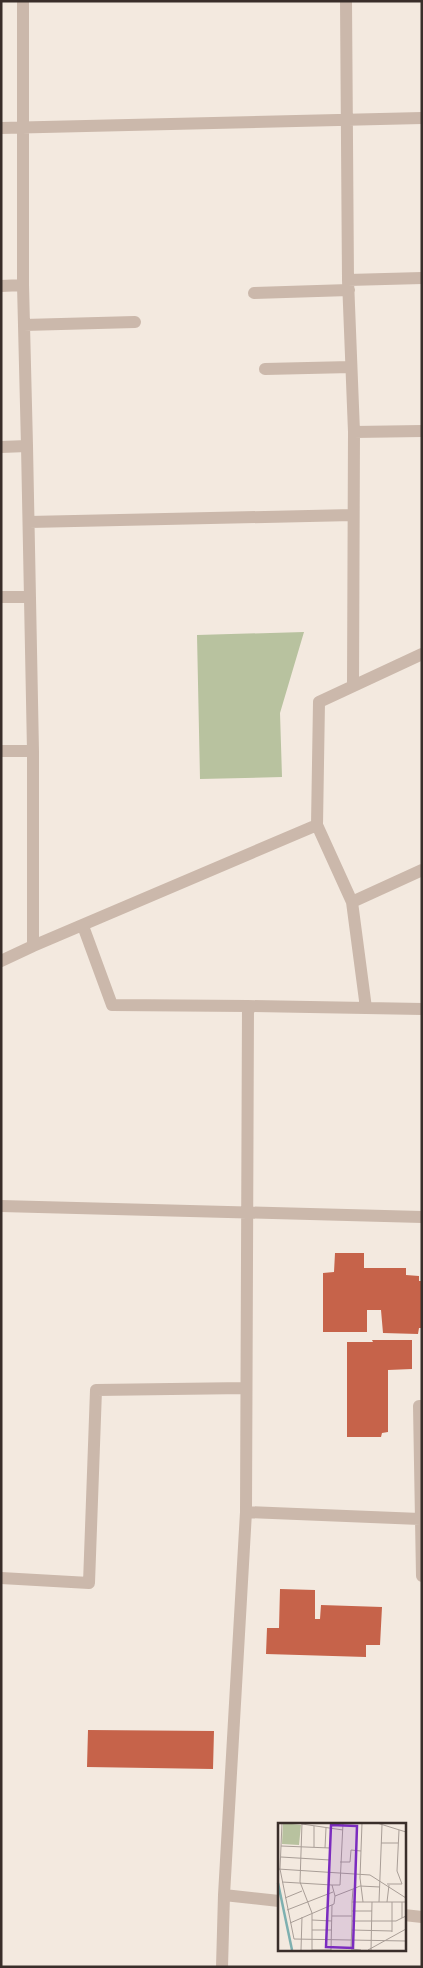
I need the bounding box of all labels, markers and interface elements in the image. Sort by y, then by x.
inset map [278,1823,406,1950]

